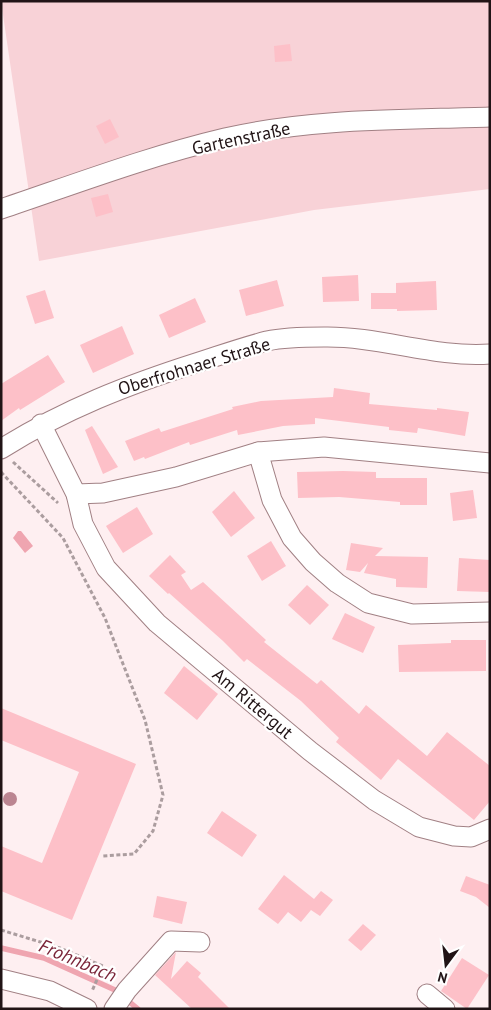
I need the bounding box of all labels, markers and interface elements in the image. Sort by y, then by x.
street label: Gartenstraße [190,116,292,160]
street label: Oberfrohnaer Straße [115,332,273,400]
street label: Am Rittergut [208,663,298,743]
water label: Frohnbach [35,933,121,987]
north arrow [421,940,471,990]
text: N [436,968,449,987]

